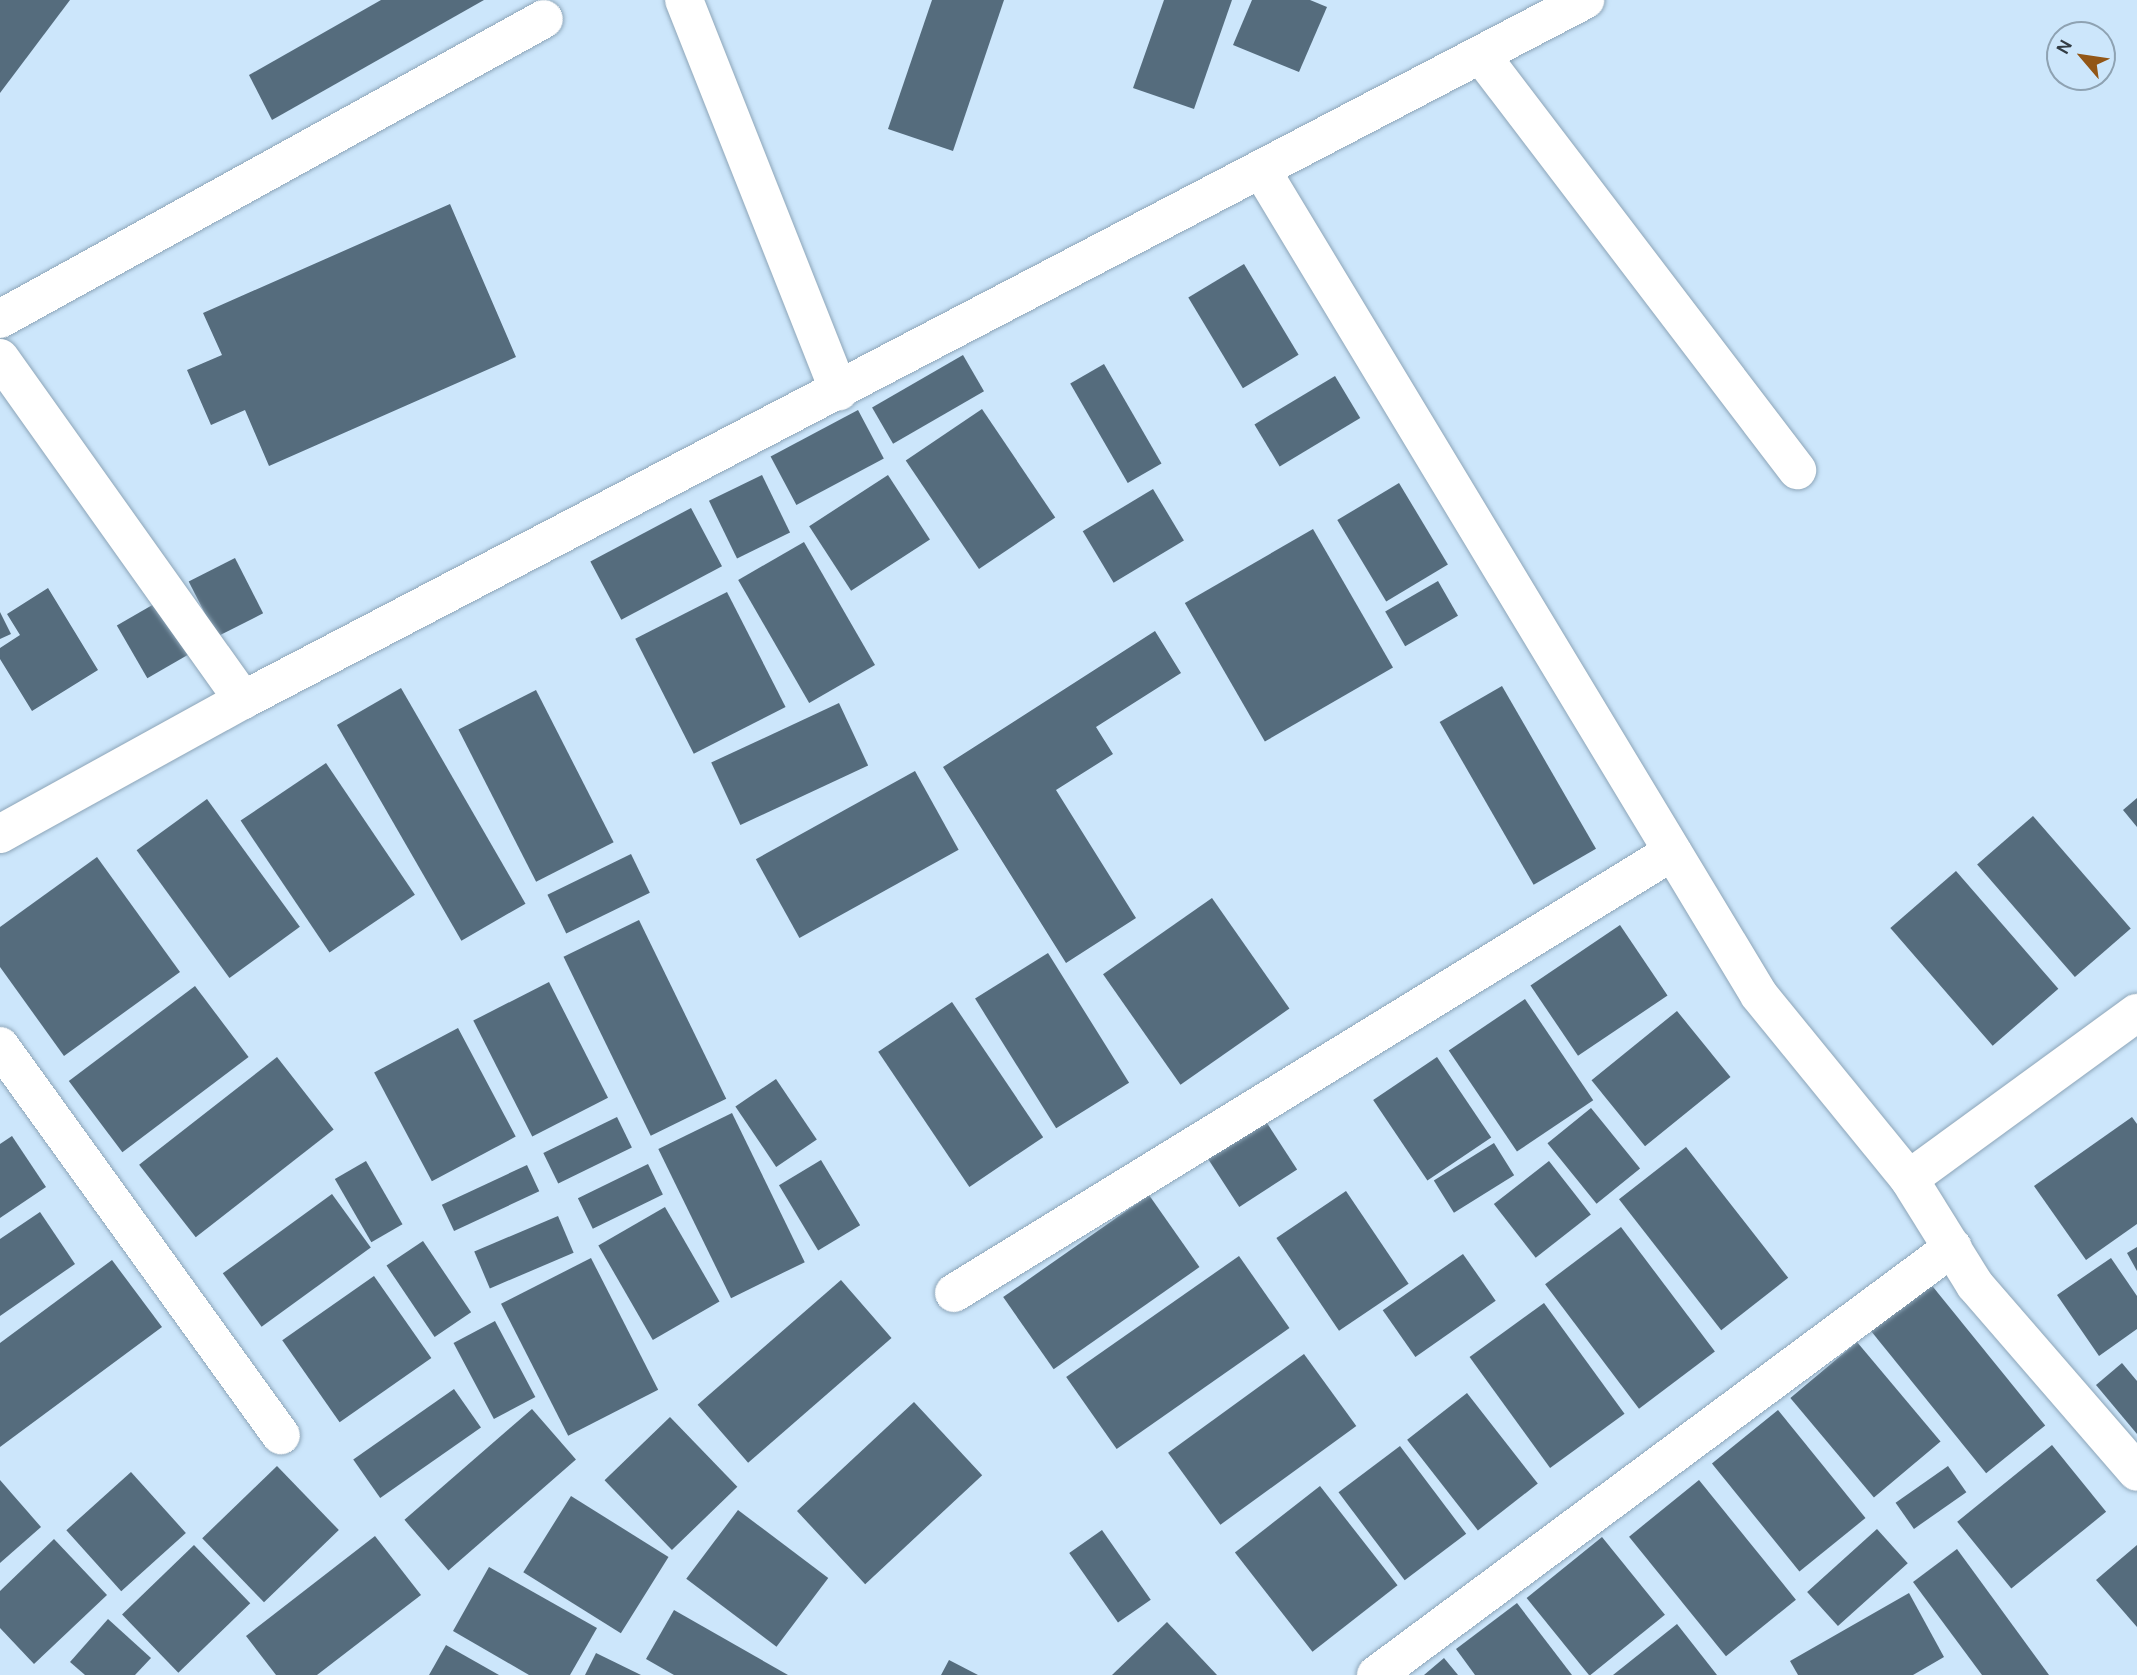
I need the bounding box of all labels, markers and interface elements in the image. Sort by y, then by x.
north arrow [2046,21,2116,91]
text: N [2051,35,2077,58]

